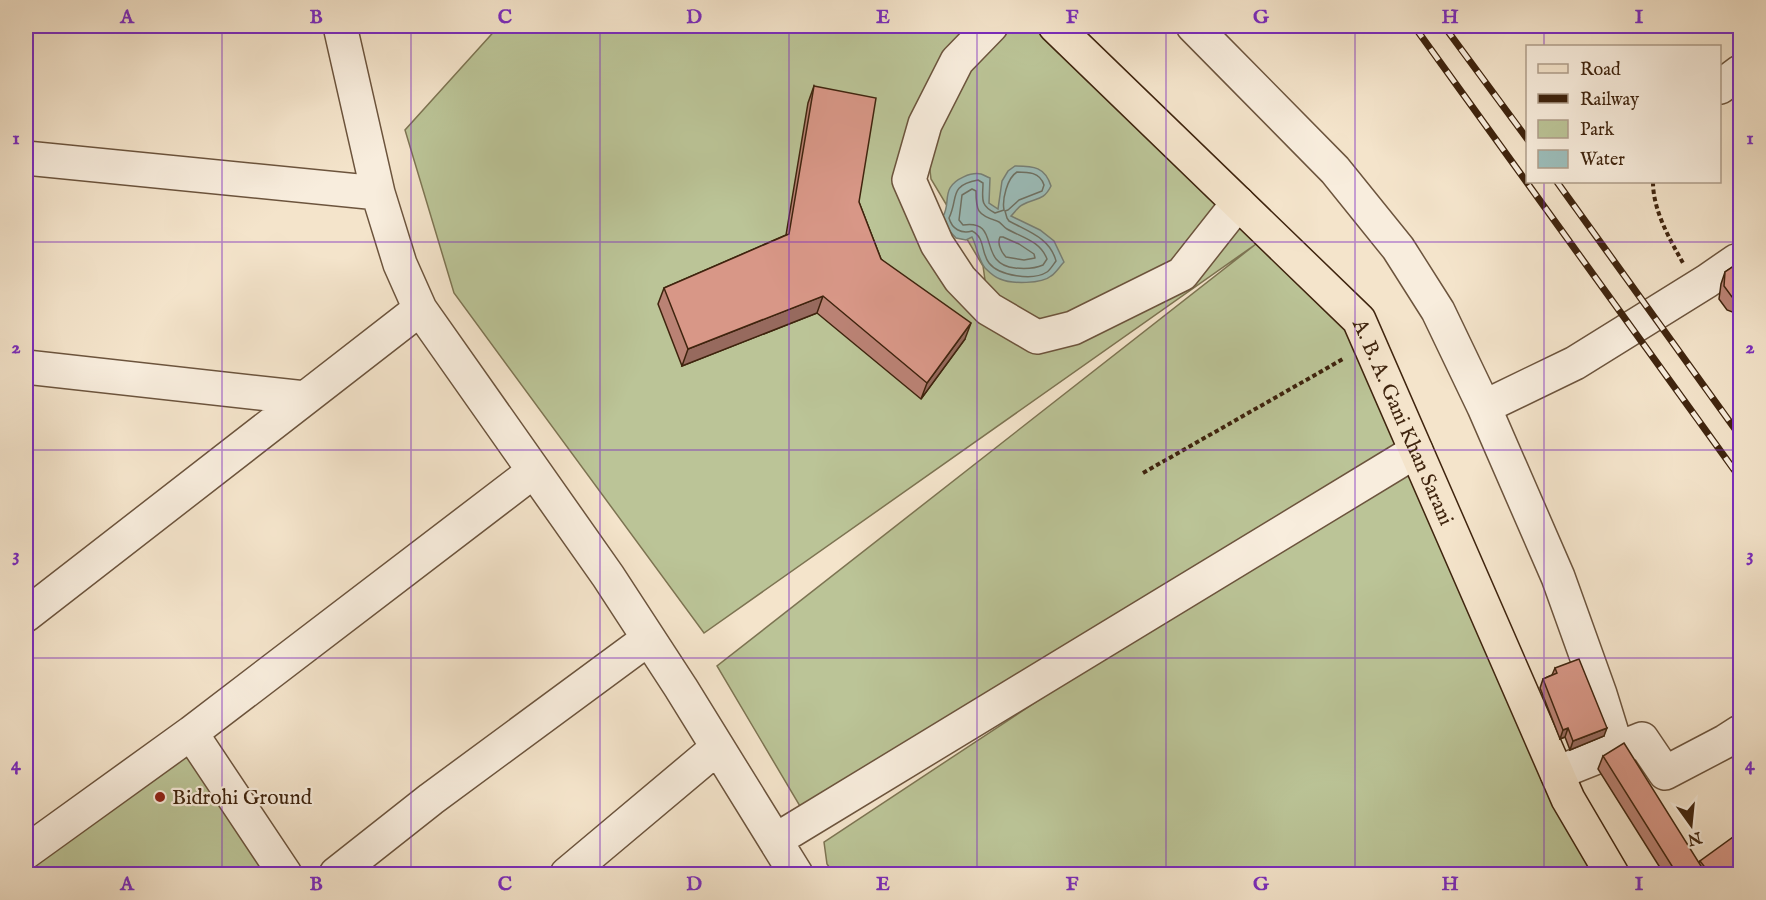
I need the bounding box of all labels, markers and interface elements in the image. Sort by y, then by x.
text: A [119,5,135,30]
text: B [309,5,323,30]
text: C [498,5,512,30]
text: D [686,5,702,30]
text: E [876,5,890,30]
text: F [1066,5,1079,30]
text: G [1253,5,1270,30]
text: H [1441,5,1459,30]
text: I [1635,5,1644,30]
legend [1526,45,1721,183]
text: Road [1580,59,1621,82]
text: Railway [1580,89,1639,112]
text: Park [1580,119,1615,142]
text: 1 [12,126,20,151]
text: 1 [1746,126,1754,151]
text: Water [1580,149,1625,172]
street label: A. B. A. Gani Khan Sarani [1345,314,1459,530]
text: 2 [11,335,21,360]
text: 2 [1745,335,1755,360]
text: 3 [12,543,20,568]
text: 3 [1746,543,1754,568]
text: 4 [11,752,22,777]
text: 4 [1745,752,1756,777]
place label: Bidrohi Ground [172,785,313,812]
marker: Bidrohi Ground [153,790,167,804]
north arrow [1661,795,1721,855]
text: N [1685,826,1705,849]
text: A [119,872,135,897]
text: B [309,872,323,897]
text: C [498,872,512,897]
text: D [686,872,702,897]
text: E [876,872,890,897]
text: F [1066,872,1079,897]
text: G [1253,872,1270,897]
text: H [1441,872,1459,897]
text: I [1635,872,1644,897]

